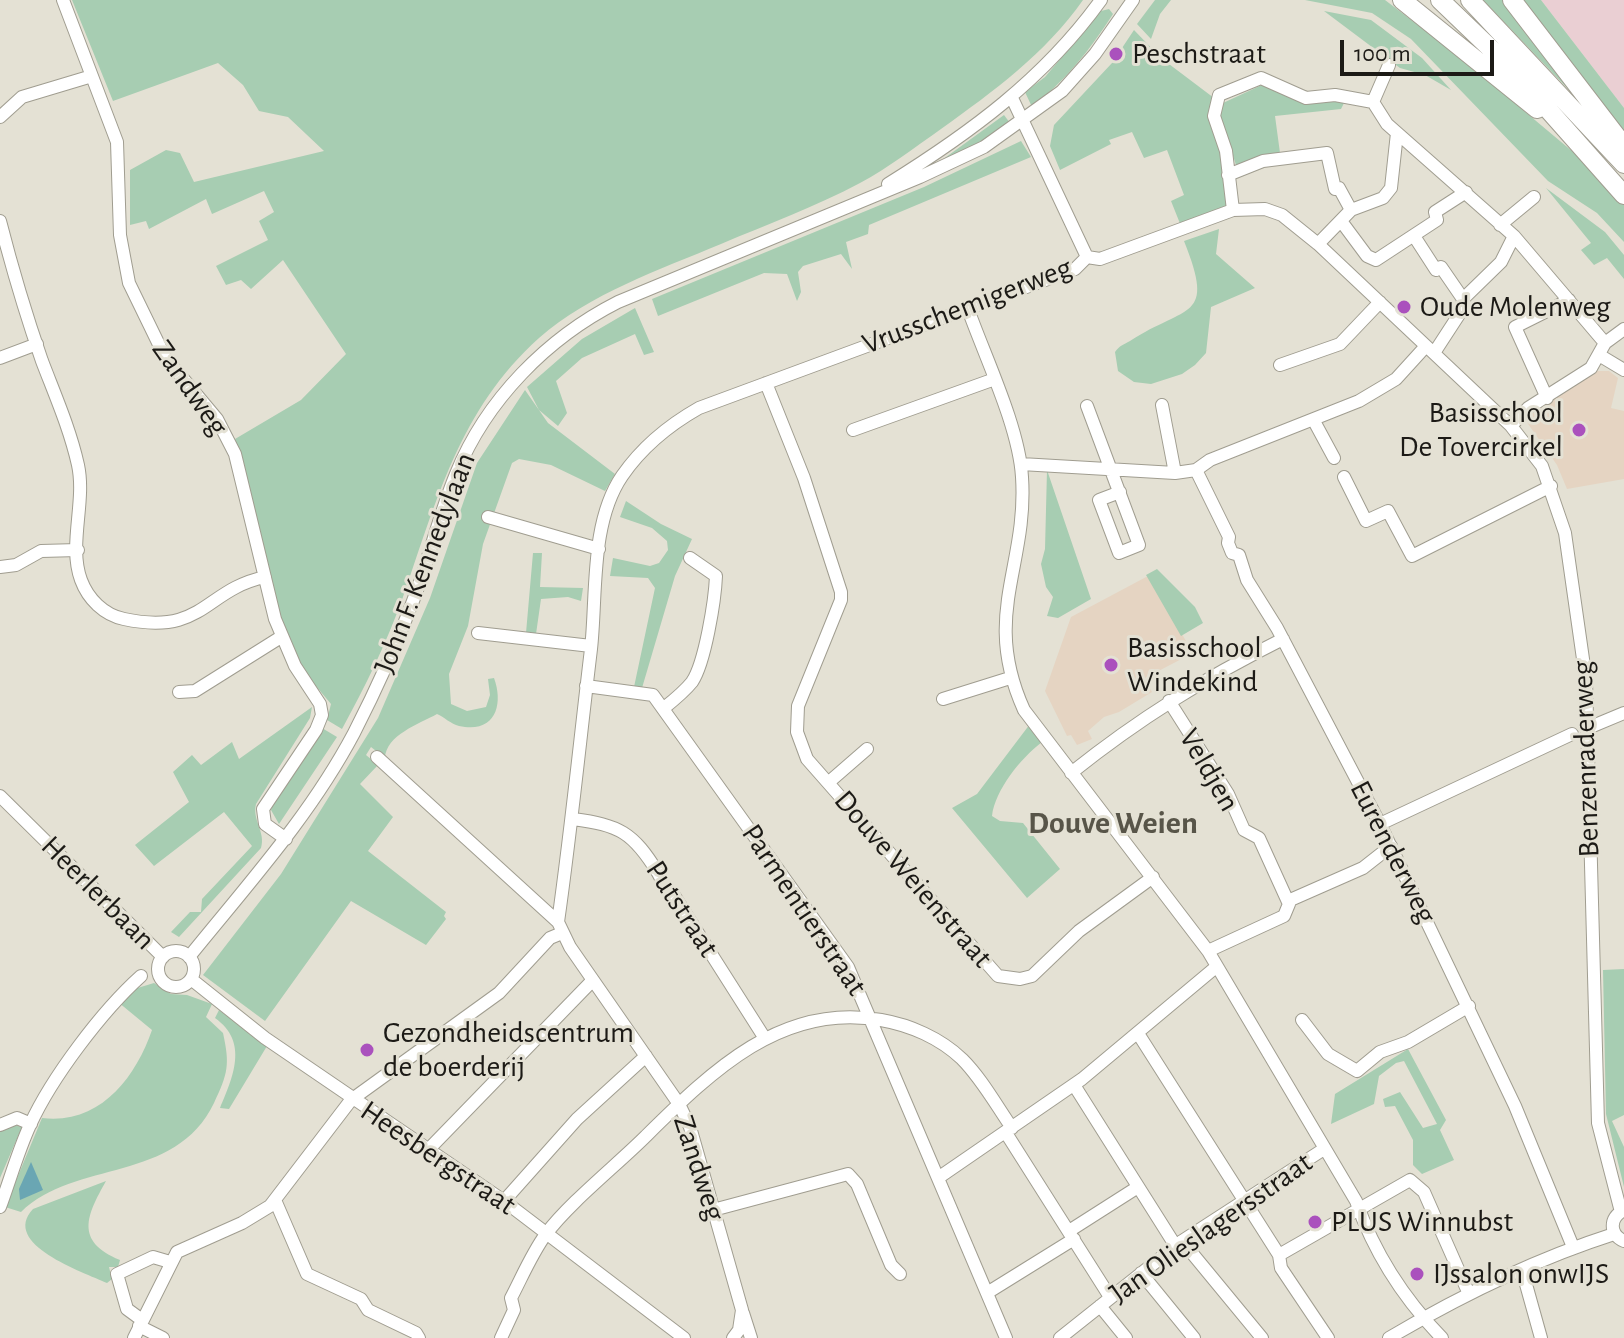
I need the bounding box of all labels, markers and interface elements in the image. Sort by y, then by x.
scale bar [1344,24,1498,74]
place label: Peschstraat [1132,36,1266,72]
text: 100 m [1354,42,1411,66]
marker: Peschstraat [1107,45,1125,63]
street label: Vrusschemigerweg [857,250,1077,362]
place label: Oude Molenweg [1420,289,1611,325]
marker: Oude Molenweg [1395,298,1413,316]
street label: Zandweg [144,333,236,443]
place label: Basisschool De Tovercirkel [1399,395,1563,466]
marker: Basisschool De Tovercirkel [1570,421,1588,439]
street label: John F. Kennedylaan [366,448,484,678]
place label: Basisschool Windekind [1127,630,1262,700]
marker: Basisschool Windekind [1102,656,1120,674]
street label: Benzenraderweg [1565,660,1607,858]
street label: Veldjen [1171,722,1247,818]
street label: Eurenderweg [1342,775,1444,929]
street label: Douve Weienstraat [826,783,1000,975]
district label: Douve Weien [1028,804,1198,842]
street label: Parmentierstraat [733,817,875,1003]
street label: Heerlerbaan [33,828,163,958]
street label: Putstraat [638,854,726,964]
place label: Gezondheidscentrum de boerderij [383,1015,634,1086]
marker: Gezondheidscentrum de boerderij [358,1041,376,1059]
street label: Heesbergstraat [353,1093,523,1223]
street label: Zandweg [665,1111,733,1225]
street label: Jan Olieslagersstraat [1103,1145,1319,1311]
place label: PLUS Winnubst [1331,1204,1513,1240]
marker: PLUS Winnubst [1306,1213,1324,1231]
place label: IJssalon onwIJS [1433,1256,1609,1292]
marker: IJssalon onwIJS [1408,1265,1426,1283]

